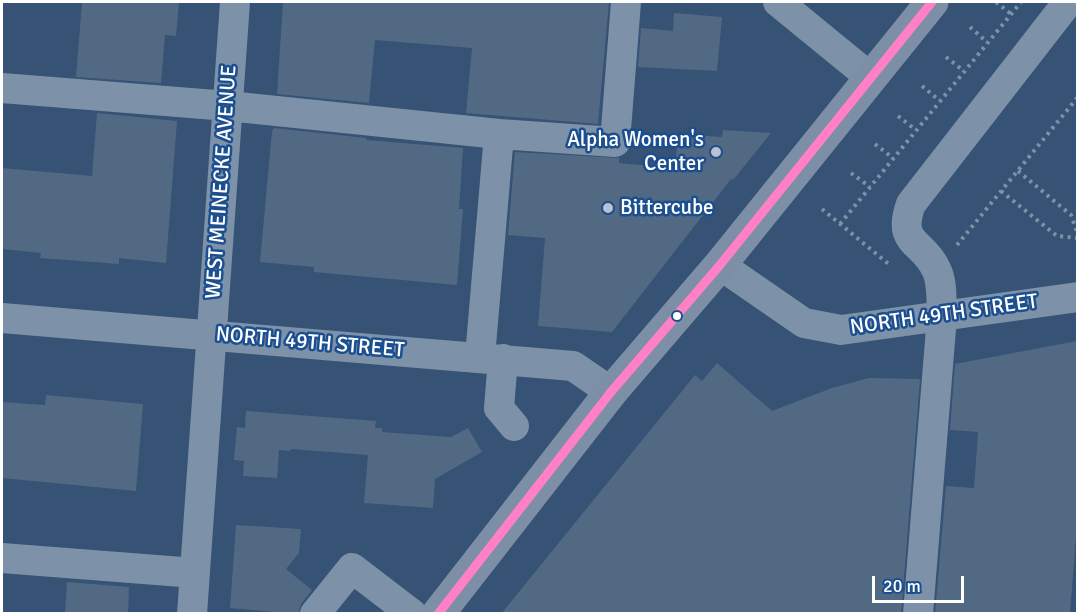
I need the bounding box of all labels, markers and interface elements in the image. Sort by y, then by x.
street label: WEST MEINECKE AVENUE [201,64,243,300]
place label: Alpha Women's Center [567,127,704,177]
marker: Alpha Women's Center [709,145,723,159]
place label: Bittercube [620,195,714,221]
marker: Bittercube [601,201,615,215]
street label: NORTH 49TH STREET [848,289,1040,341]
unlabelled marker [671,310,683,322]
street label: NORTH 49TH STREET [215,322,405,364]
scale bar [875,564,966,602]
text: 20 m [883,575,921,597]

